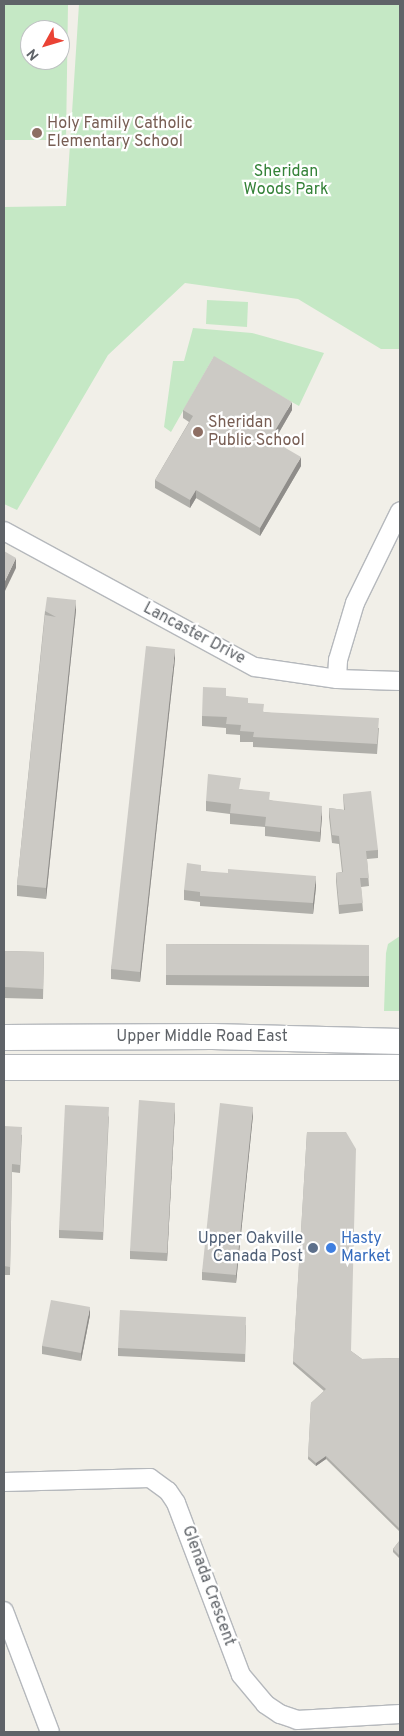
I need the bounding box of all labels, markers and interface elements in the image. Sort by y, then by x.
north arrow [20,20,70,70]
text: N [24,45,44,63]
place label: Holy Family Catholic Elementary School [47,114,193,152]
marker: Holy Family Catholic Elementary School [31,127,43,139]
park label: Sheridan Woods Park [244,162,328,200]
place label: Sheridan Public School [208,413,305,451]
marker: Sheridan Public School [192,426,204,438]
street label: Lancaster Drive [140,599,248,669]
street label: Upper Middle Road East [116,1027,288,1047]
place label: Upper Oakville Canada Post [198,1229,303,1267]
place label: Hasty Market [341,1229,391,1267]
marker: Upper Oakville Canada Post [307,1242,319,1254]
marker: Hasty Market [325,1242,337,1254]
street label: Glenada Crescent [177,1523,239,1649]

